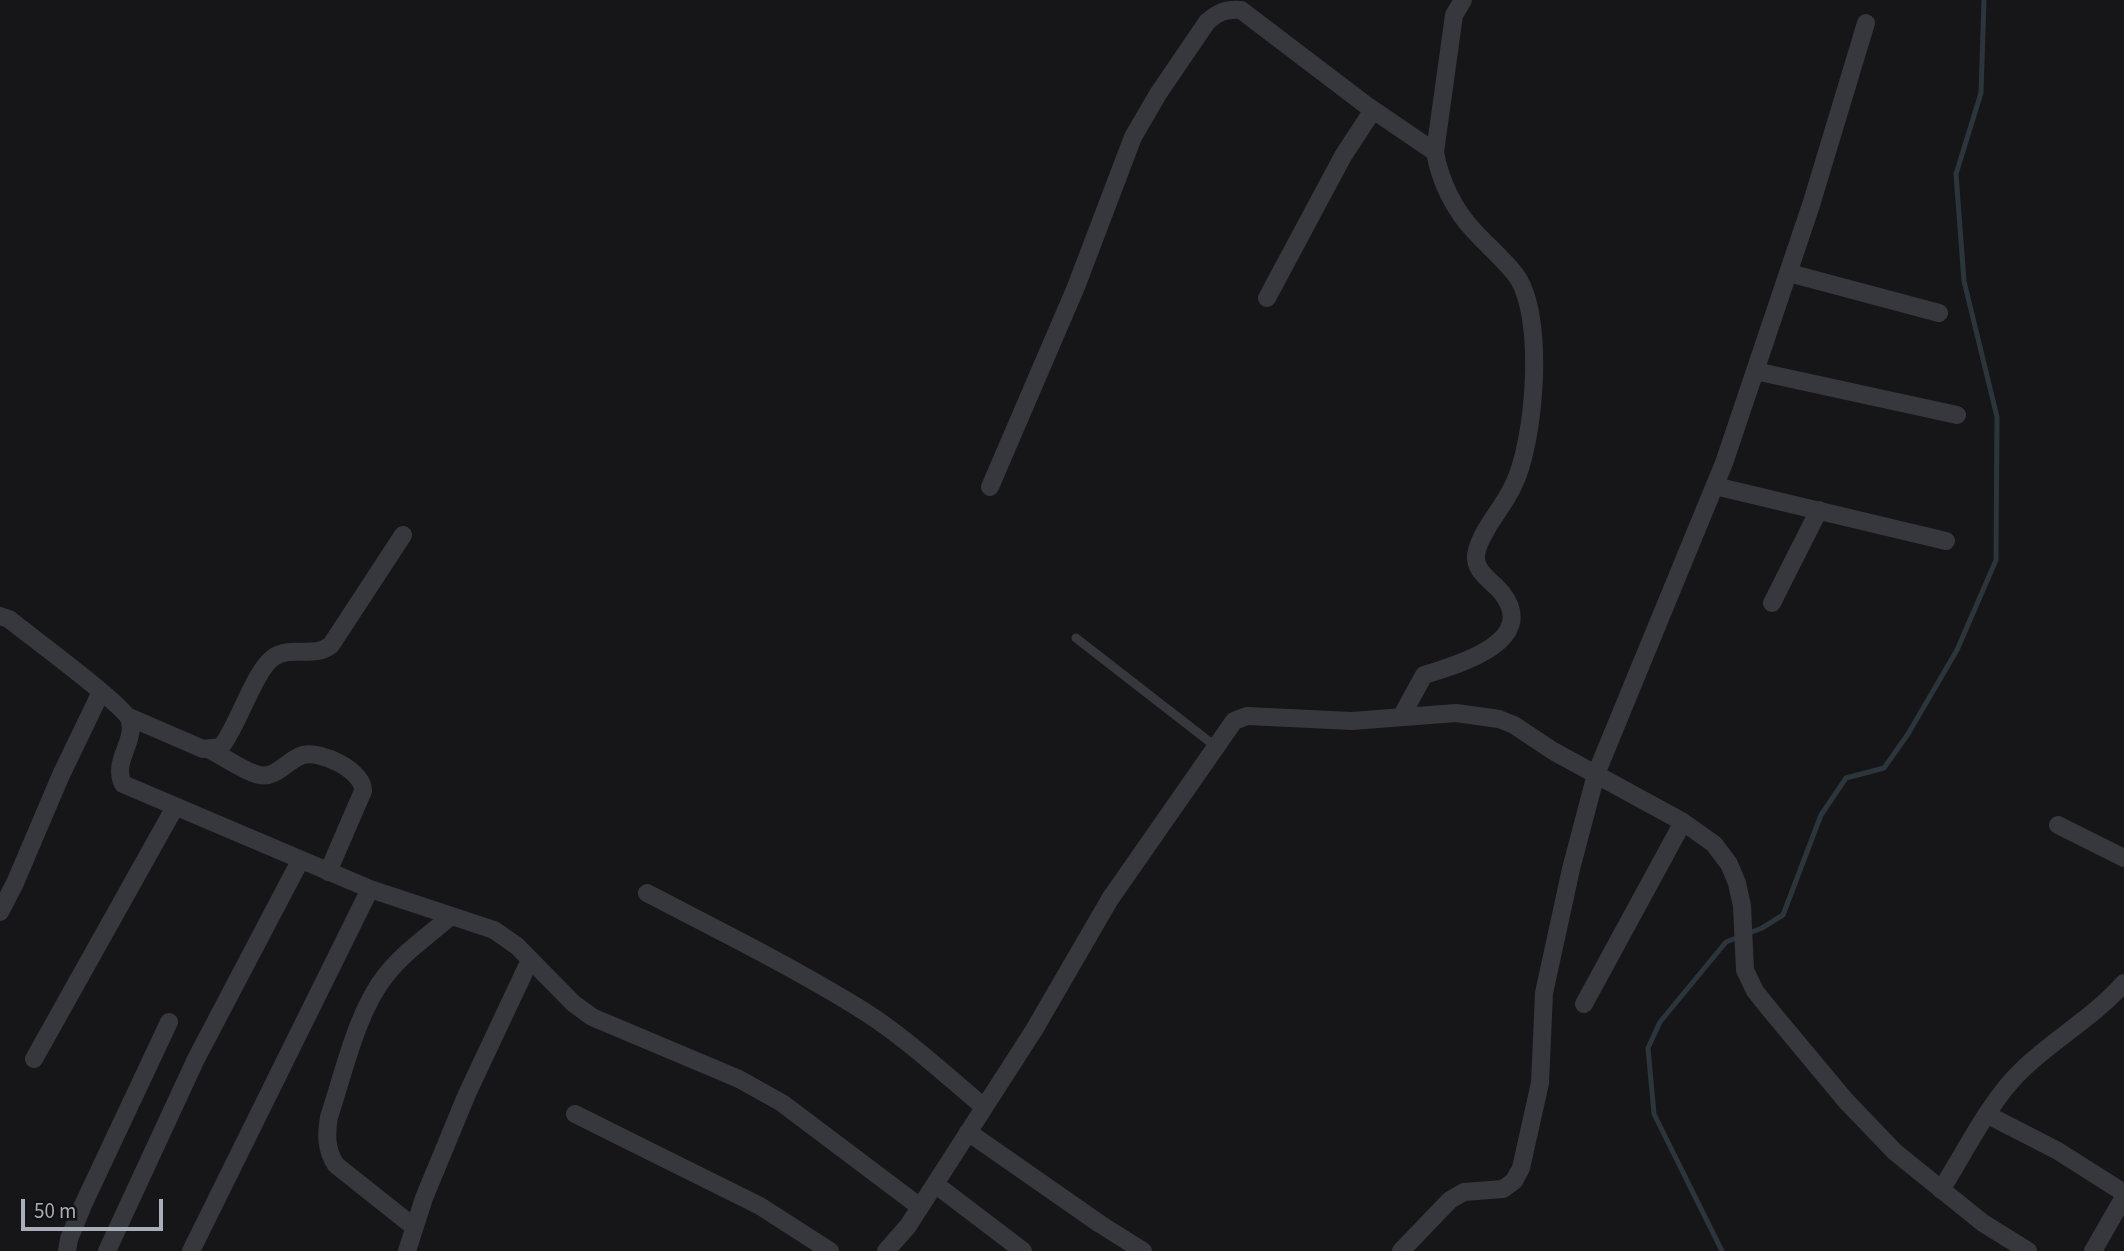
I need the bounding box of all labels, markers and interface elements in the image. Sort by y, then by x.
scale bar [24,1184,166,1228]
text: 50 m [34,1196,76,1226]

